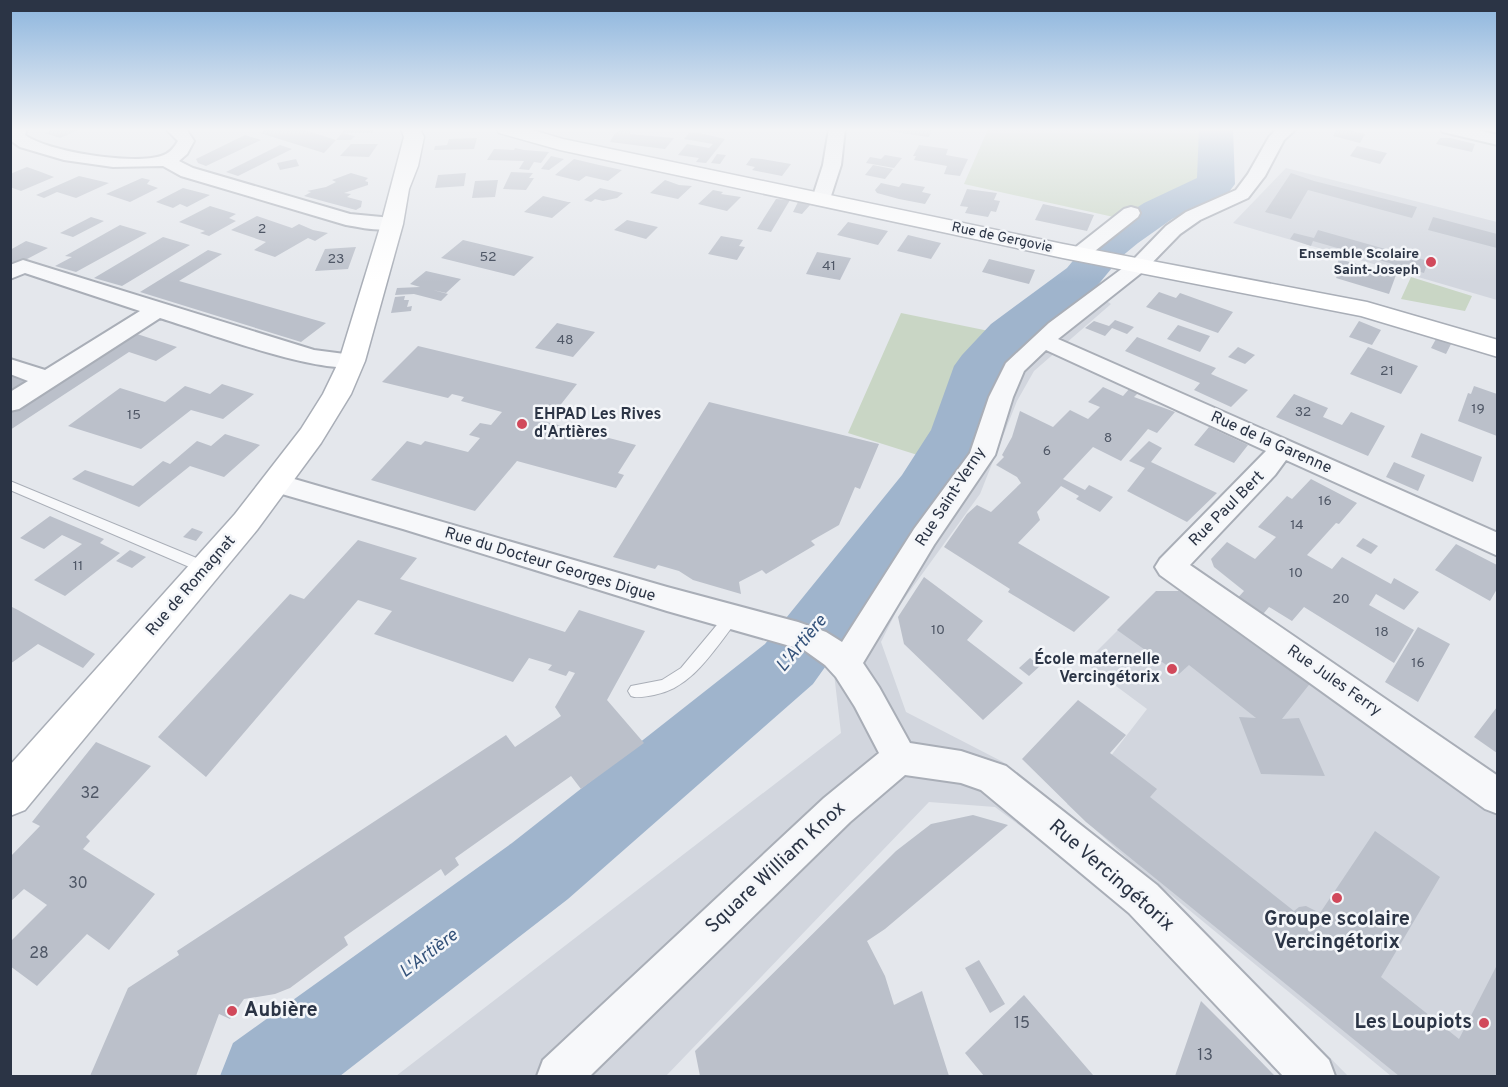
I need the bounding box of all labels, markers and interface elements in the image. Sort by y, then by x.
street label: Rue de Gergovie [950,219,1054,257]
house number: 2 [258,221,266,238]
place label: Ensemble Scolaire Saint-Joseph [1299,246,1419,279]
house number: 52 [479,249,497,266]
house number: 23 [328,251,345,268]
marker: Ensemble Scolaire Saint-Joseph [1424,255,1438,269]
house number: 41 [822,258,836,275]
house number: 48 [556,332,574,349]
house number: 21 [1380,363,1394,380]
house number: 19 [1471,401,1485,418]
house number: 32 [1295,404,1311,421]
place label: EHPAD Les Rives d'Artières [534,405,661,443]
house number: 15 [127,407,141,424]
street label: Rue de la Garenne [1207,407,1335,479]
marker: EHPAD Les Rives d'Artières [515,417,529,431]
house number: 8 [1104,430,1112,447]
street label: Rue Saint-Verny [911,443,991,551]
house number: 6 [1043,443,1051,460]
street label: Rue Paul Bert [1185,467,1269,551]
house number: 16 [1318,493,1332,510]
house number: 14 [1290,517,1304,534]
street label: Rue du Docteur Georges Digue [442,523,658,607]
street label: Rue de Romagnat [142,532,240,640]
house number: 11 [73,558,83,575]
house number: 10 [1289,565,1303,582]
house number: 20 [1332,591,1350,608]
water label: L'Artière [771,610,833,677]
house number: 10 [931,622,945,639]
house number: 18 [1375,624,1389,641]
street label: Rue Jules Ferry [1283,641,1385,721]
place label: École maternelle Vercingétorix [1034,648,1160,688]
house number: 16 [1411,655,1425,672]
marker: École maternelle Vercingétorix [1165,662,1179,676]
house number: 32 [80,784,100,804]
street label: Square William Knox [700,796,852,940]
street label: Rue Vercingétorix [1043,814,1179,938]
house number: 30 [68,874,88,894]
marker: Groupe scolaire Vercingétorix [1330,891,1344,905]
place label: Groupe scolaire Vercingétorix [1264,907,1410,956]
water label: L'Artière [395,924,464,984]
house number: 28 [29,944,49,964]
place label: Aubière [244,998,318,1024]
marker: Aubière [225,1004,239,1018]
place label: Les Loupiots [1354,1010,1472,1036]
house number: 15 [1014,1014,1030,1034]
marker: Les Loupiots [1477,1016,1491,1030]
house number: 13 [1197,1046,1213,1066]

